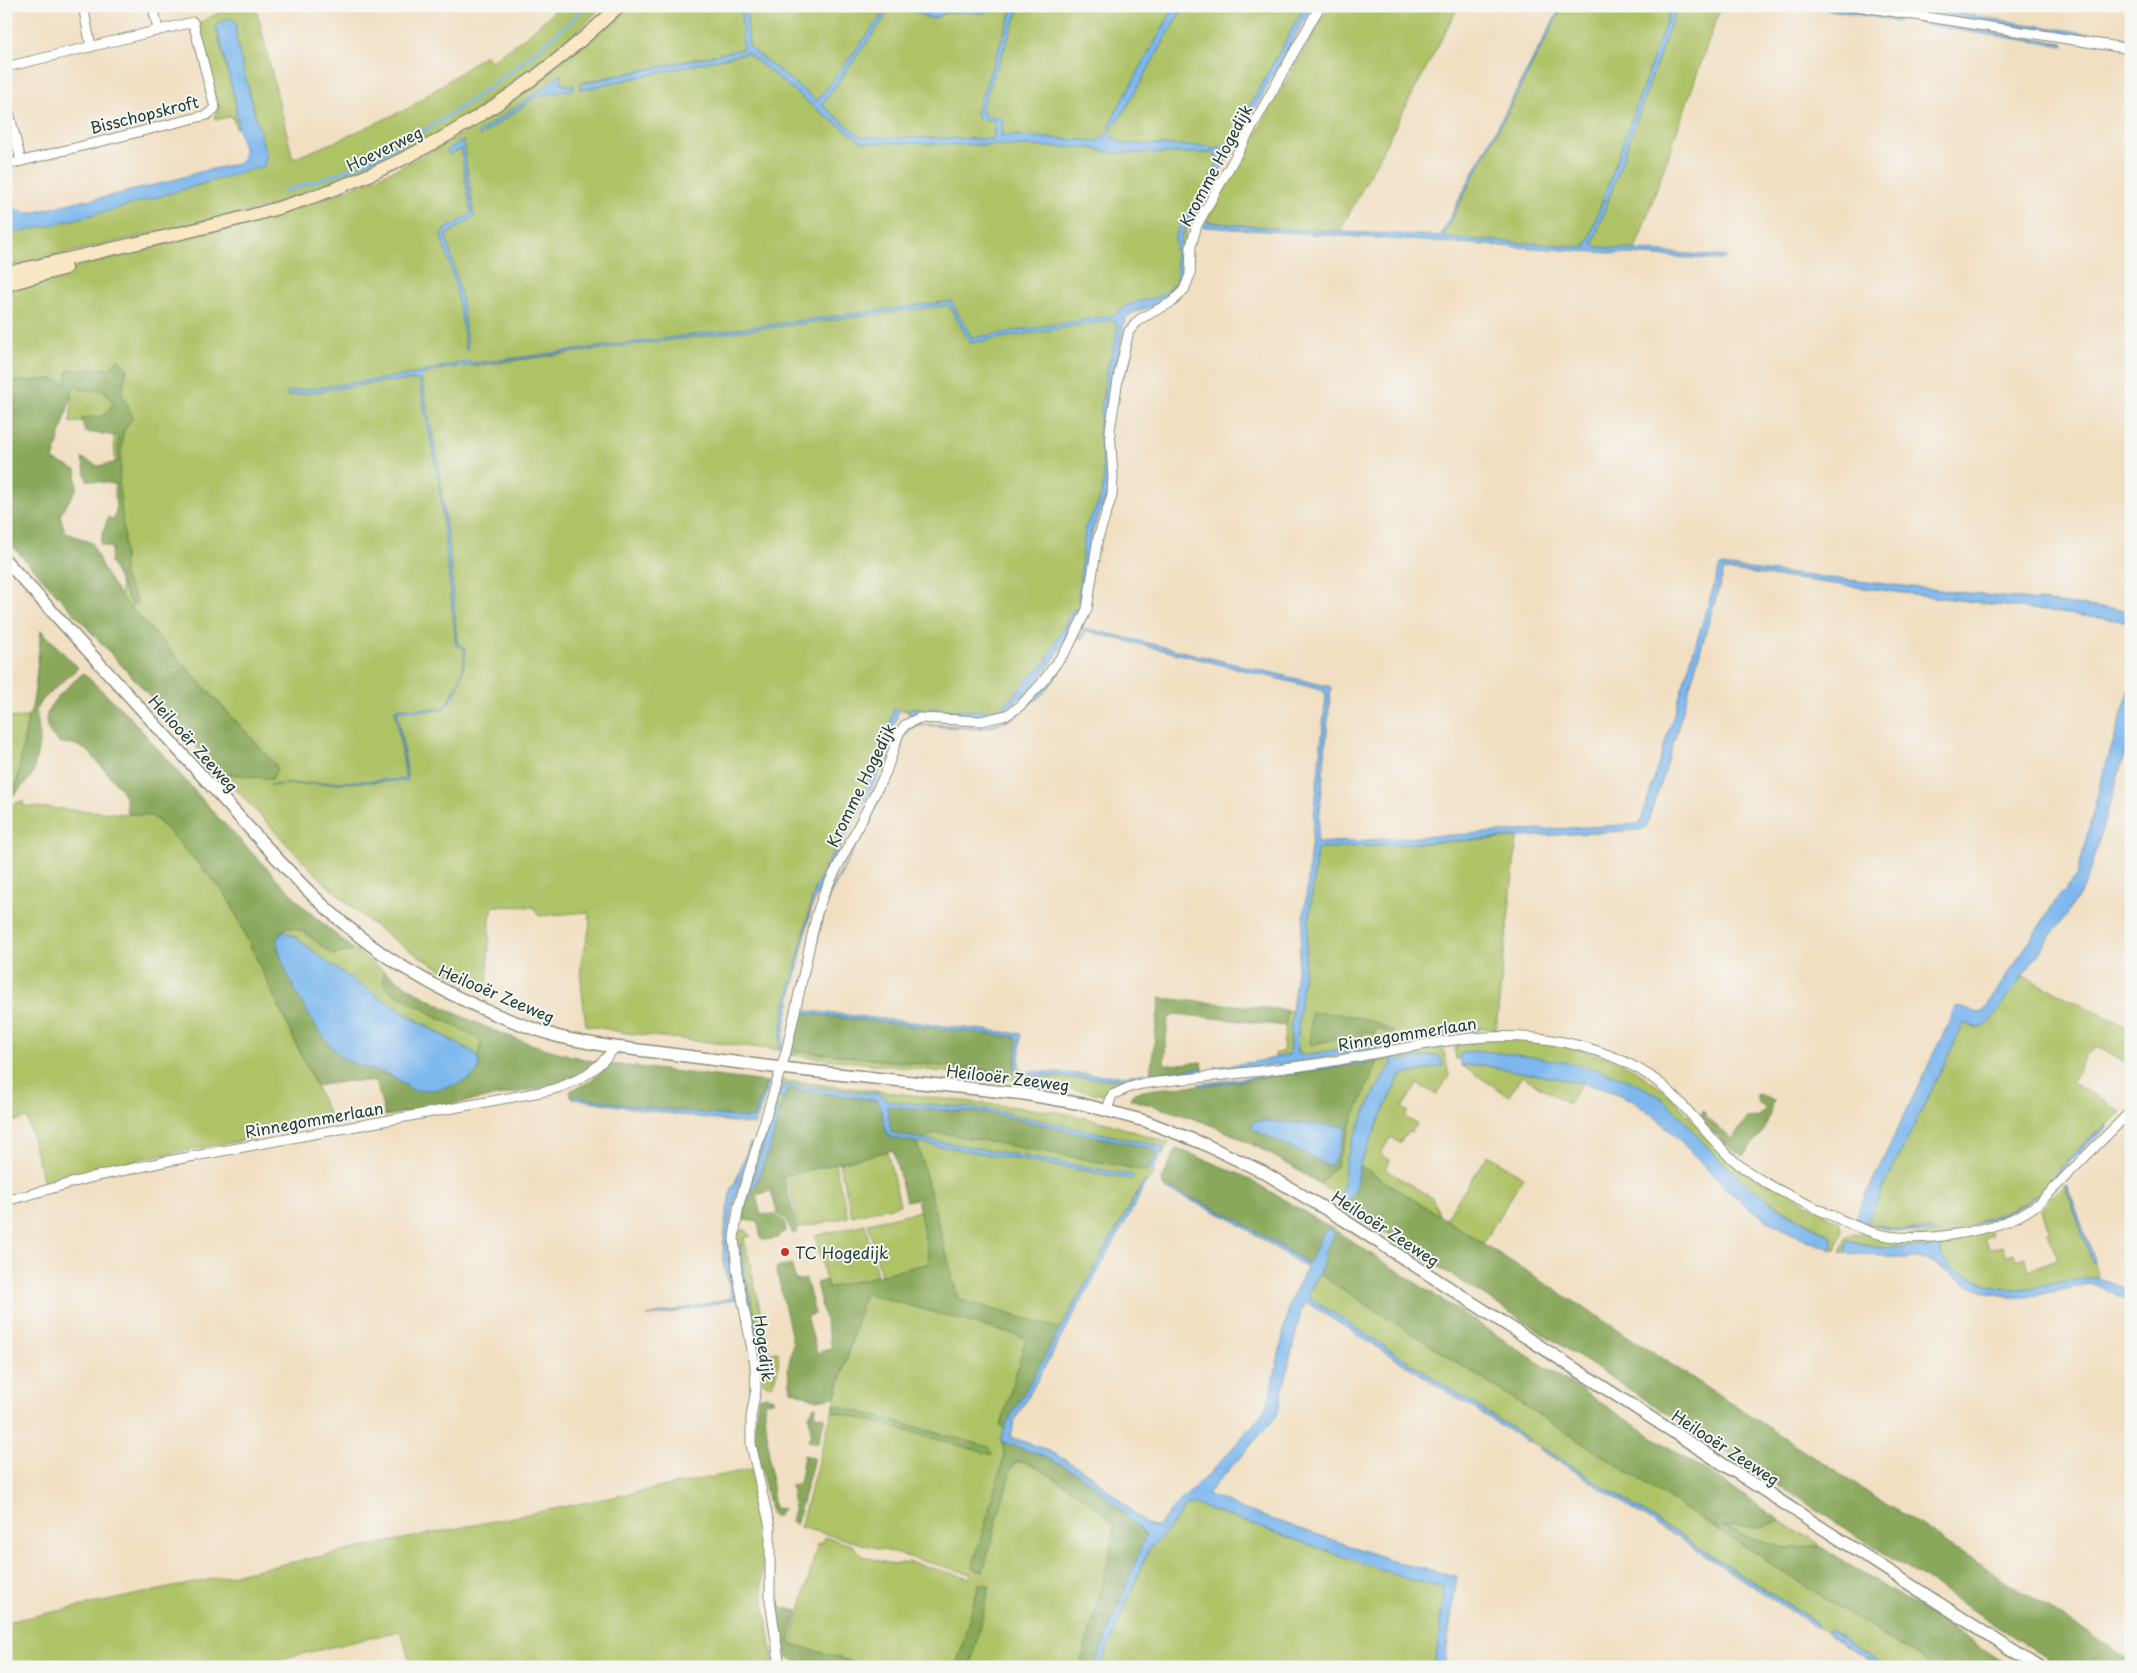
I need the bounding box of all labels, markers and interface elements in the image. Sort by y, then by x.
street label: Bisschopskroft [87,89,201,139]
street label: Kromme Hogedijk [1173,99,1258,230]
street label: Hoeverweg [342,119,426,177]
street label: Heilooër Zeeweg [144,689,244,797]
street label: Kromme Hogedijk [820,719,901,851]
street label: Heilooër Zeeweg [435,958,559,1028]
street label: Rinnegommerlaan [1336,1010,1478,1056]
street label: Heilooër Zeeweg [945,1058,1071,1096]
street label: Rinnegommerlaan [243,1095,385,1143]
street label: Heilooër Zeeweg [1327,1184,1445,1272]
place label: TC Hogedijk [795,1240,889,1264]
marker: TC Hogedijk [779,1246,791,1258]
street label: Hogedijk [749,1313,781,1383]
street label: Heilooër Zeeweg [1667,1403,1785,1491]

